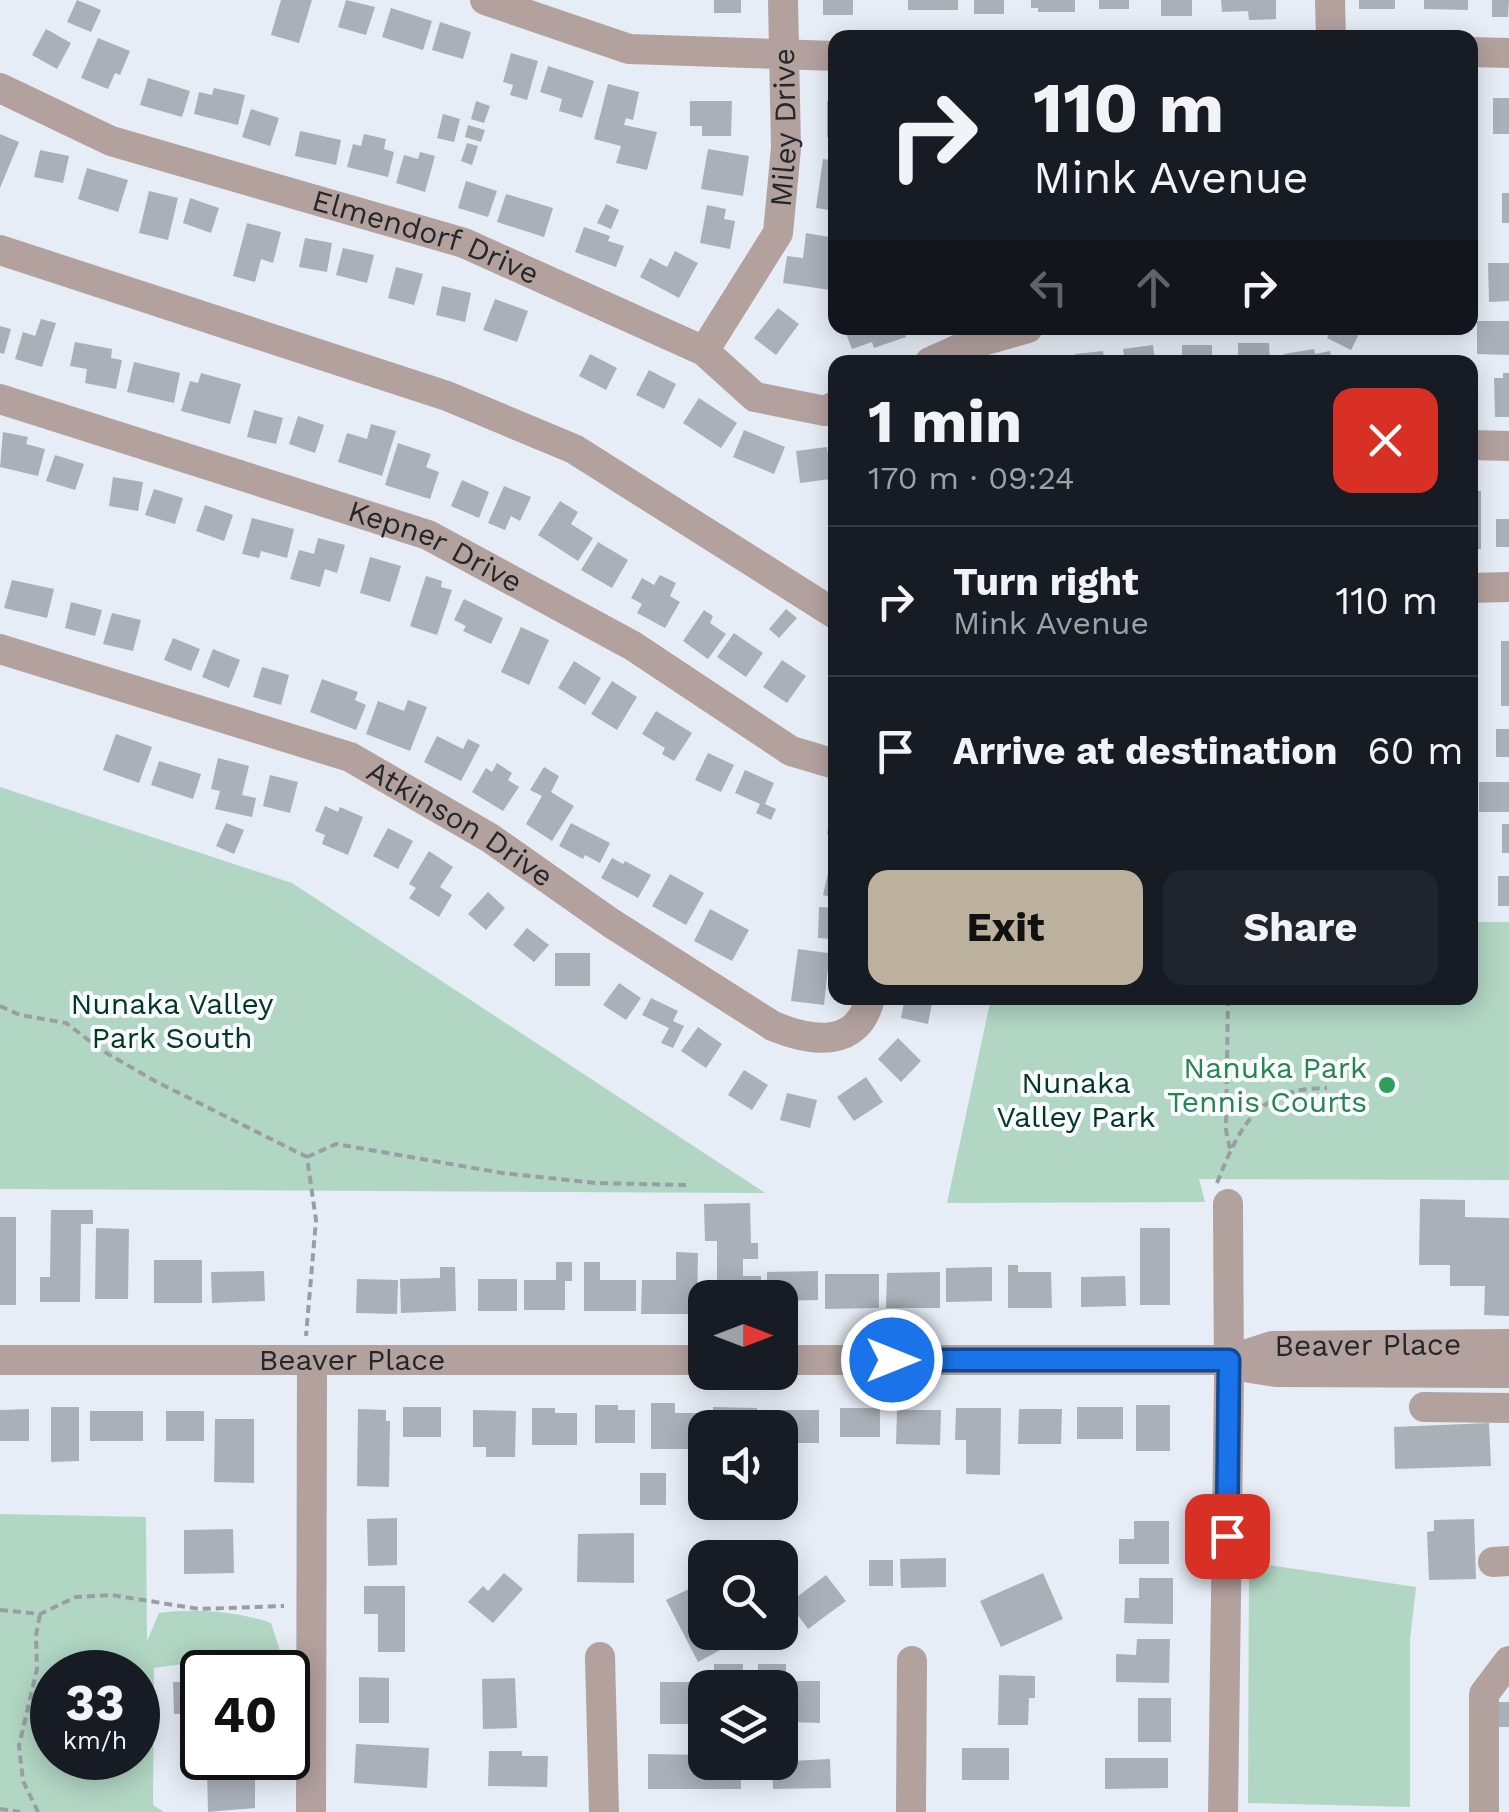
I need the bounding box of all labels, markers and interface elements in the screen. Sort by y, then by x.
street label: Miley Drive [763,48,803,208]
text: 110 m [1033,67,1224,149]
icon: right [868,70,998,200]
text: Mink Avenue [1033,151,1309,204]
street label: Elmendorf Drive [308,182,545,291]
icon: left [1021,260,1076,315]
icon: ahead [1126,260,1181,315]
icon: right [1231,260,1286,315]
text: 1 min [868,386,1022,457]
button: close [1333,388,1438,493]
text: 170 m · 09:24 [868,459,1075,497]
street label: Kepner Drive [344,493,528,600]
text: Turn right [953,560,1139,604]
icon: right [868,574,923,629]
text: 110 m [1336,579,1438,623]
text: Mink Avenue [953,604,1149,642]
icon: arrive [868,724,923,779]
text: Arrive at destination [953,729,1338,773]
text: 60 m [1368,729,1463,773]
street label: Atkinson Drive [361,753,560,894]
button: Exit [868,870,1143,985]
button: Share [1163,870,1438,985]
park label: Nunaka Valley Park South [70,986,274,1055]
place label: Nanuka Park Tennis Courts [1167,1050,1367,1119]
park label: Nunaka Valley Park [996,1065,1156,1134]
marker: Nanuka Park Tennis Courts [1376,1074,1398,1096]
north arrow [688,1280,798,1390]
map controls [688,1280,798,1780]
position arrow [840,1308,944,1412]
street label: Beaver Place [1274,1326,1461,1363]
street label: Beaver Place [259,1342,445,1377]
button: sound [688,1410,798,1520]
pin [1185,1494,1270,1579]
icon: arrive [1200,1509,1255,1564]
button: search [688,1540,798,1650]
speed limit sign: 40 [180,1650,310,1780]
button: layers [688,1670,798,1780]
text: 33 [65,1673,125,1732]
text: km/h [63,1726,127,1755]

